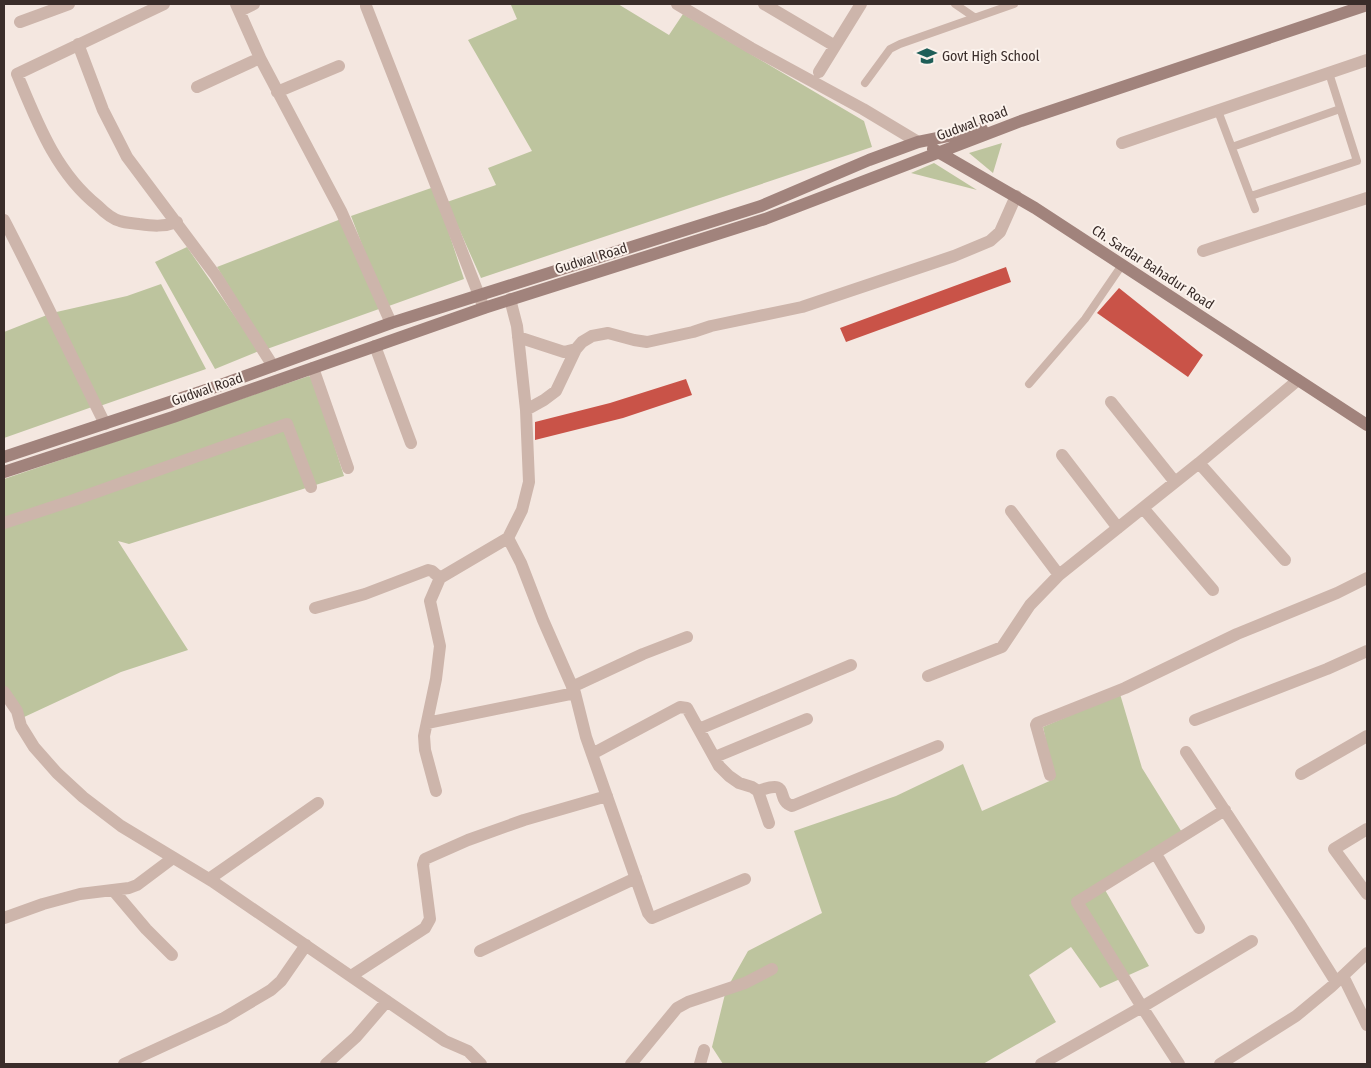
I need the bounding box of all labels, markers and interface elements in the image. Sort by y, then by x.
school or university icon: Govt High School [916,45,938,67]
place label: Govt High School [942,48,1040,65]
street label: Gudwal Road [934,103,1010,144]
street label: Ch. Sardar Bahadur Road [1088,222,1217,313]
street label: Gudwal Road [553,239,629,278]
street label: Gudwal Road [169,369,245,410]

